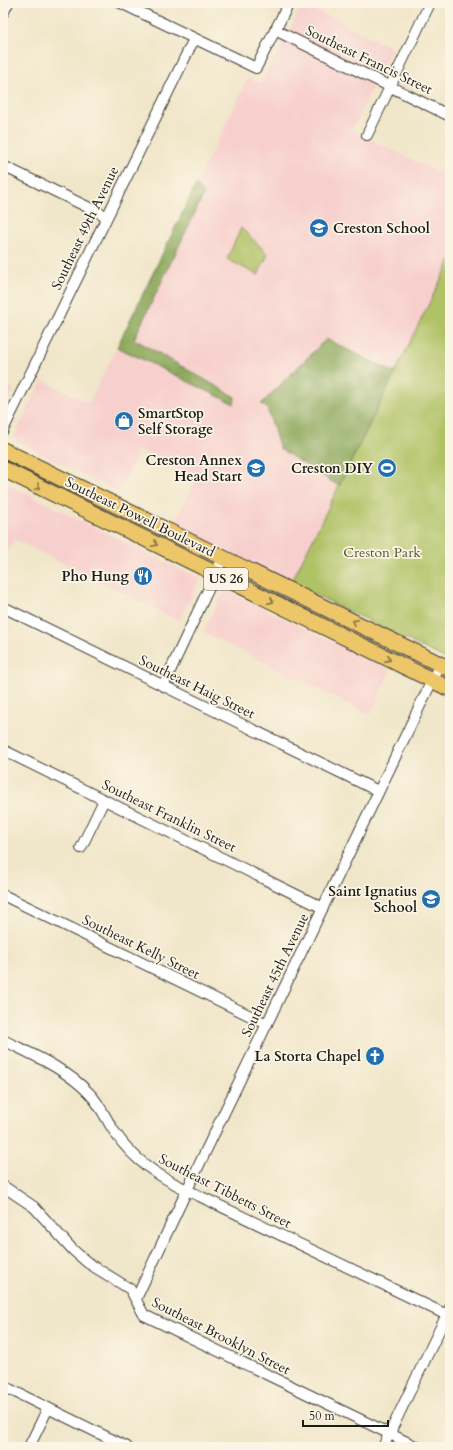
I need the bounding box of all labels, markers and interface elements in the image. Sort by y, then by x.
street label: Southeast Francis Street [302,21,436,99]
street label: Southeast 49th Avenue [47,163,123,293]
school or university icon: Creston School [308,217,330,239]
place label: Creston School [333,219,430,238]
place label: SmartStop Self Storage [138,404,213,439]
shop icon: SmartStop Self Storage [113,410,135,432]
place label: Creston Annex Head Start [146,451,242,486]
school or university icon: Creston Annex Head Start [245,457,267,479]
sports icon: Creston DIY [376,457,398,479]
place label: Creston DIY [291,459,374,478]
street label: Southeast Powell Boulevard [62,472,219,562]
one-way arrow [34,482,41,490]
one-way arrow [151,539,158,547]
park label: Creston Park [343,543,421,562]
restaurant icon: Pho Hung [132,565,154,587]
place label: Pho Hung [62,567,130,586]
road number: US 26 [204,568,248,590]
one-way arrow [267,596,275,604]
one-way arrow [352,620,359,627]
street label: Southeast Haig Street [136,651,259,724]
one-way arrow [384,654,391,661]
street label: Southeast Franklin Street [99,775,240,857]
place label: Saint Ignatius School [329,882,417,917]
school or university icon: Saint Ignatius School [420,888,442,910]
street label: Southeast Kelly Street [79,910,203,984]
street label: Southeast 45th Avenue [237,910,313,1040]
church icon: La Storta Chapel [364,1045,386,1067]
place label: La Storta Chapel [255,1047,361,1066]
street label: Southeast Tibbetts Street [156,1149,295,1233]
street label: Southeast Brooklyn Street [148,1293,294,1380]
scale bar [303,1402,388,1428]
text: 50 m [309,1408,336,1424]

